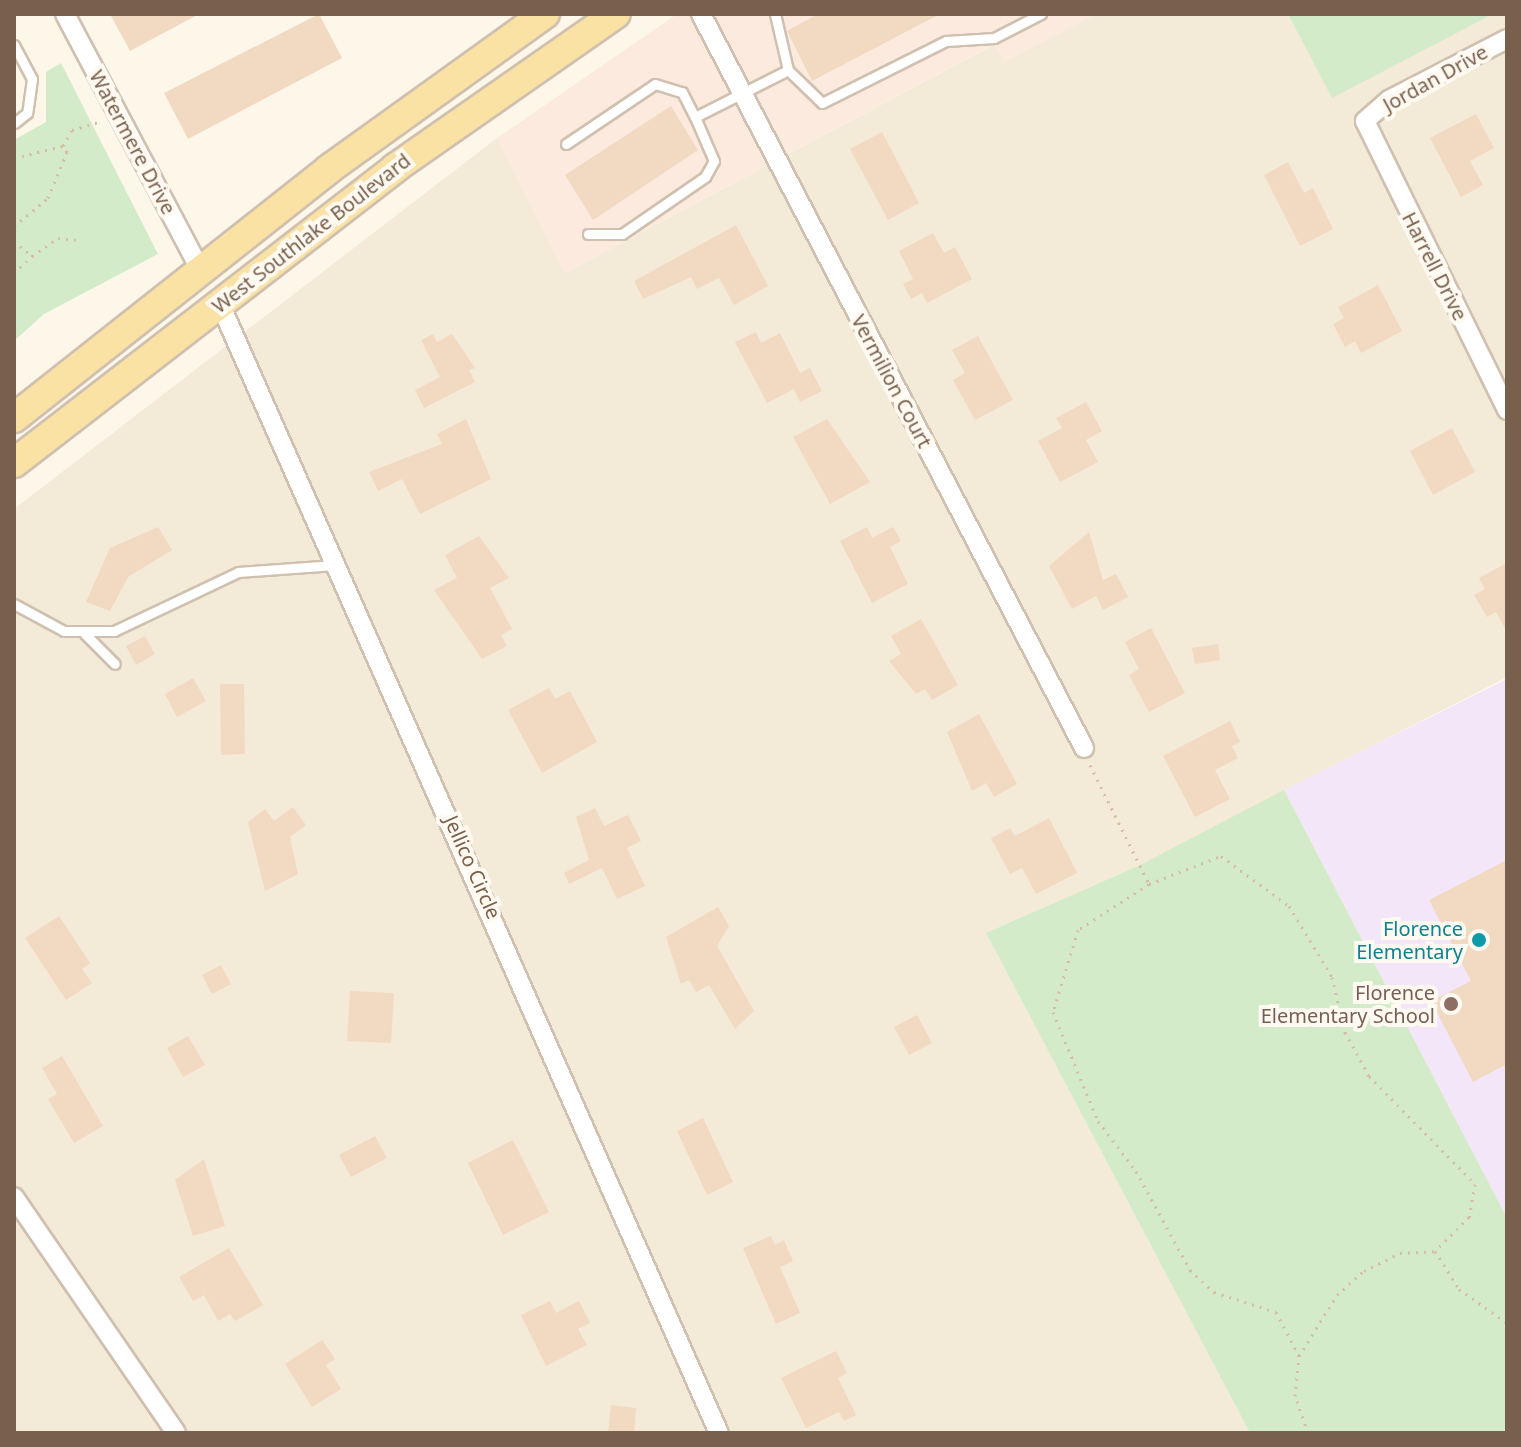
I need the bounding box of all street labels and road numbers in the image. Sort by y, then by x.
street label: Jordan Drive [1378,39,1492,117]
street label: Watermere Drive [85,66,181,218]
street label: West Southlake Boulevard [207,148,415,318]
street label: Harrell Drive [1397,208,1473,324]
street label: Vermilion Court [847,310,937,452]
street label: Jellico Circle [440,811,506,923]

